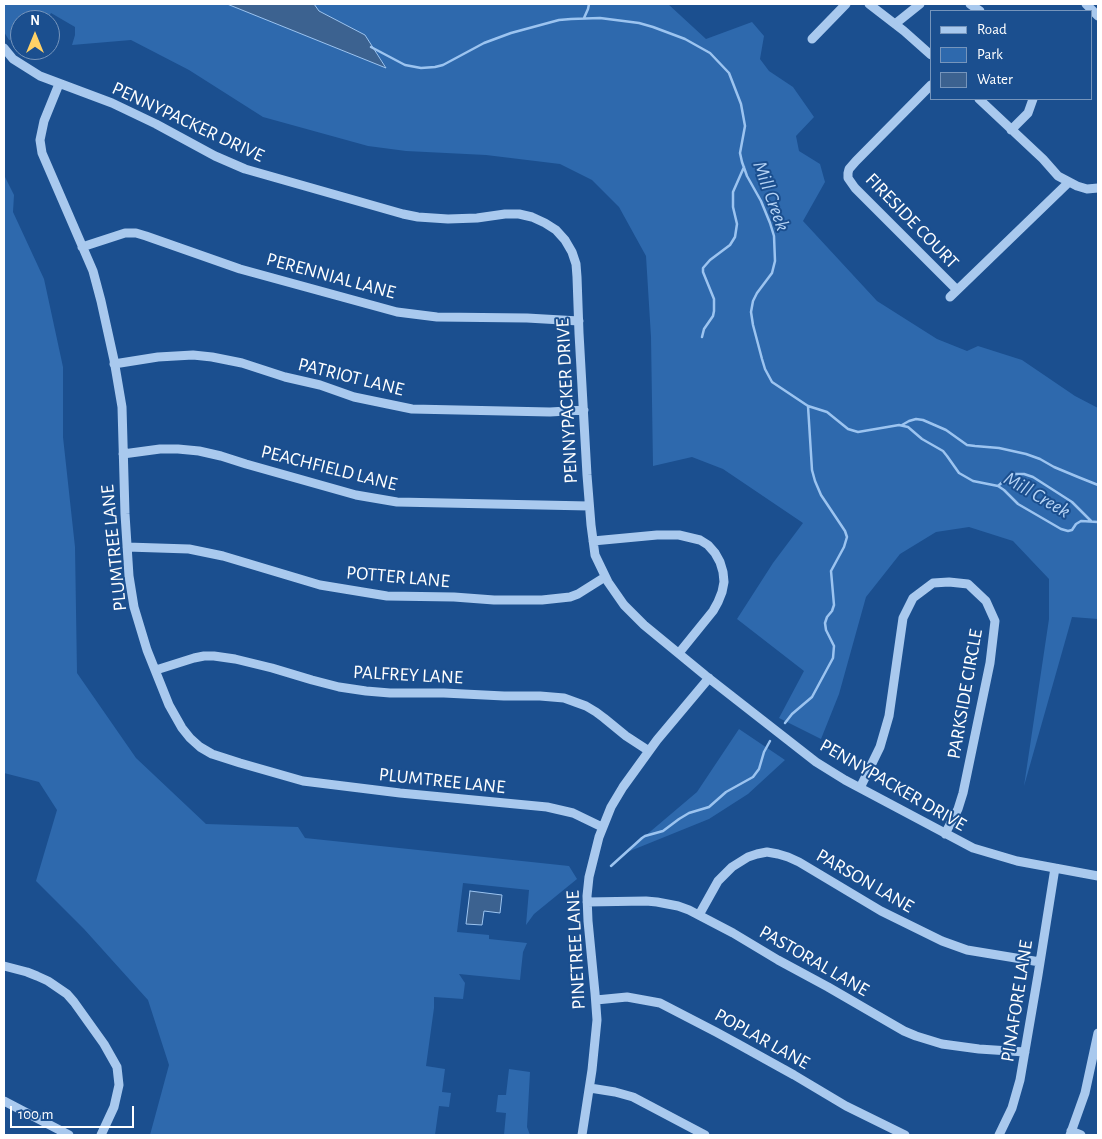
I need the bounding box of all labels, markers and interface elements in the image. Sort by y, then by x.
north arrow [10,10,60,60]
legend [930,10,1092,100]
text: N [30,14,40,28]
text: Road [977,22,1007,37]
text: Park [977,47,1003,62]
text: Water [977,72,1013,87]
street label: PENNYPACKER DRIVE [108,77,268,167]
water label: Mill Creek [747,158,795,234]
street label: FIRESIDE COURT [861,168,963,274]
street label: PERENNIAL LANE [264,248,398,304]
street label: PENNYPACKER DRIVE [551,318,583,484]
street label: PATRIOT LANE [296,353,406,401]
street label: PEACHFIELD LANE [259,440,399,496]
water label: Mill Creek [1000,466,1074,524]
street label: PLUMTREE LANE [96,484,132,612]
street label: POTTER LANE [345,561,451,593]
street label: PARKSIDE CIRCLE [942,627,988,761]
street label: PALFREY LANE [353,661,463,689]
street label: PENNYPACKER DRIVE [816,734,970,836]
street label: PLUMTREE LANE [378,763,506,799]
street label: PARSON LANE [812,844,918,918]
street label: PINETREE LANE [561,890,591,1010]
street label: PASTORAL LANE [755,920,873,1002]
street label: PINAFORE LANE [996,938,1038,1064]
street label: POPLAR LANE [710,1003,814,1075]
scale bar [12,1096,136,1128]
text: 100 m [18,1107,53,1122]

